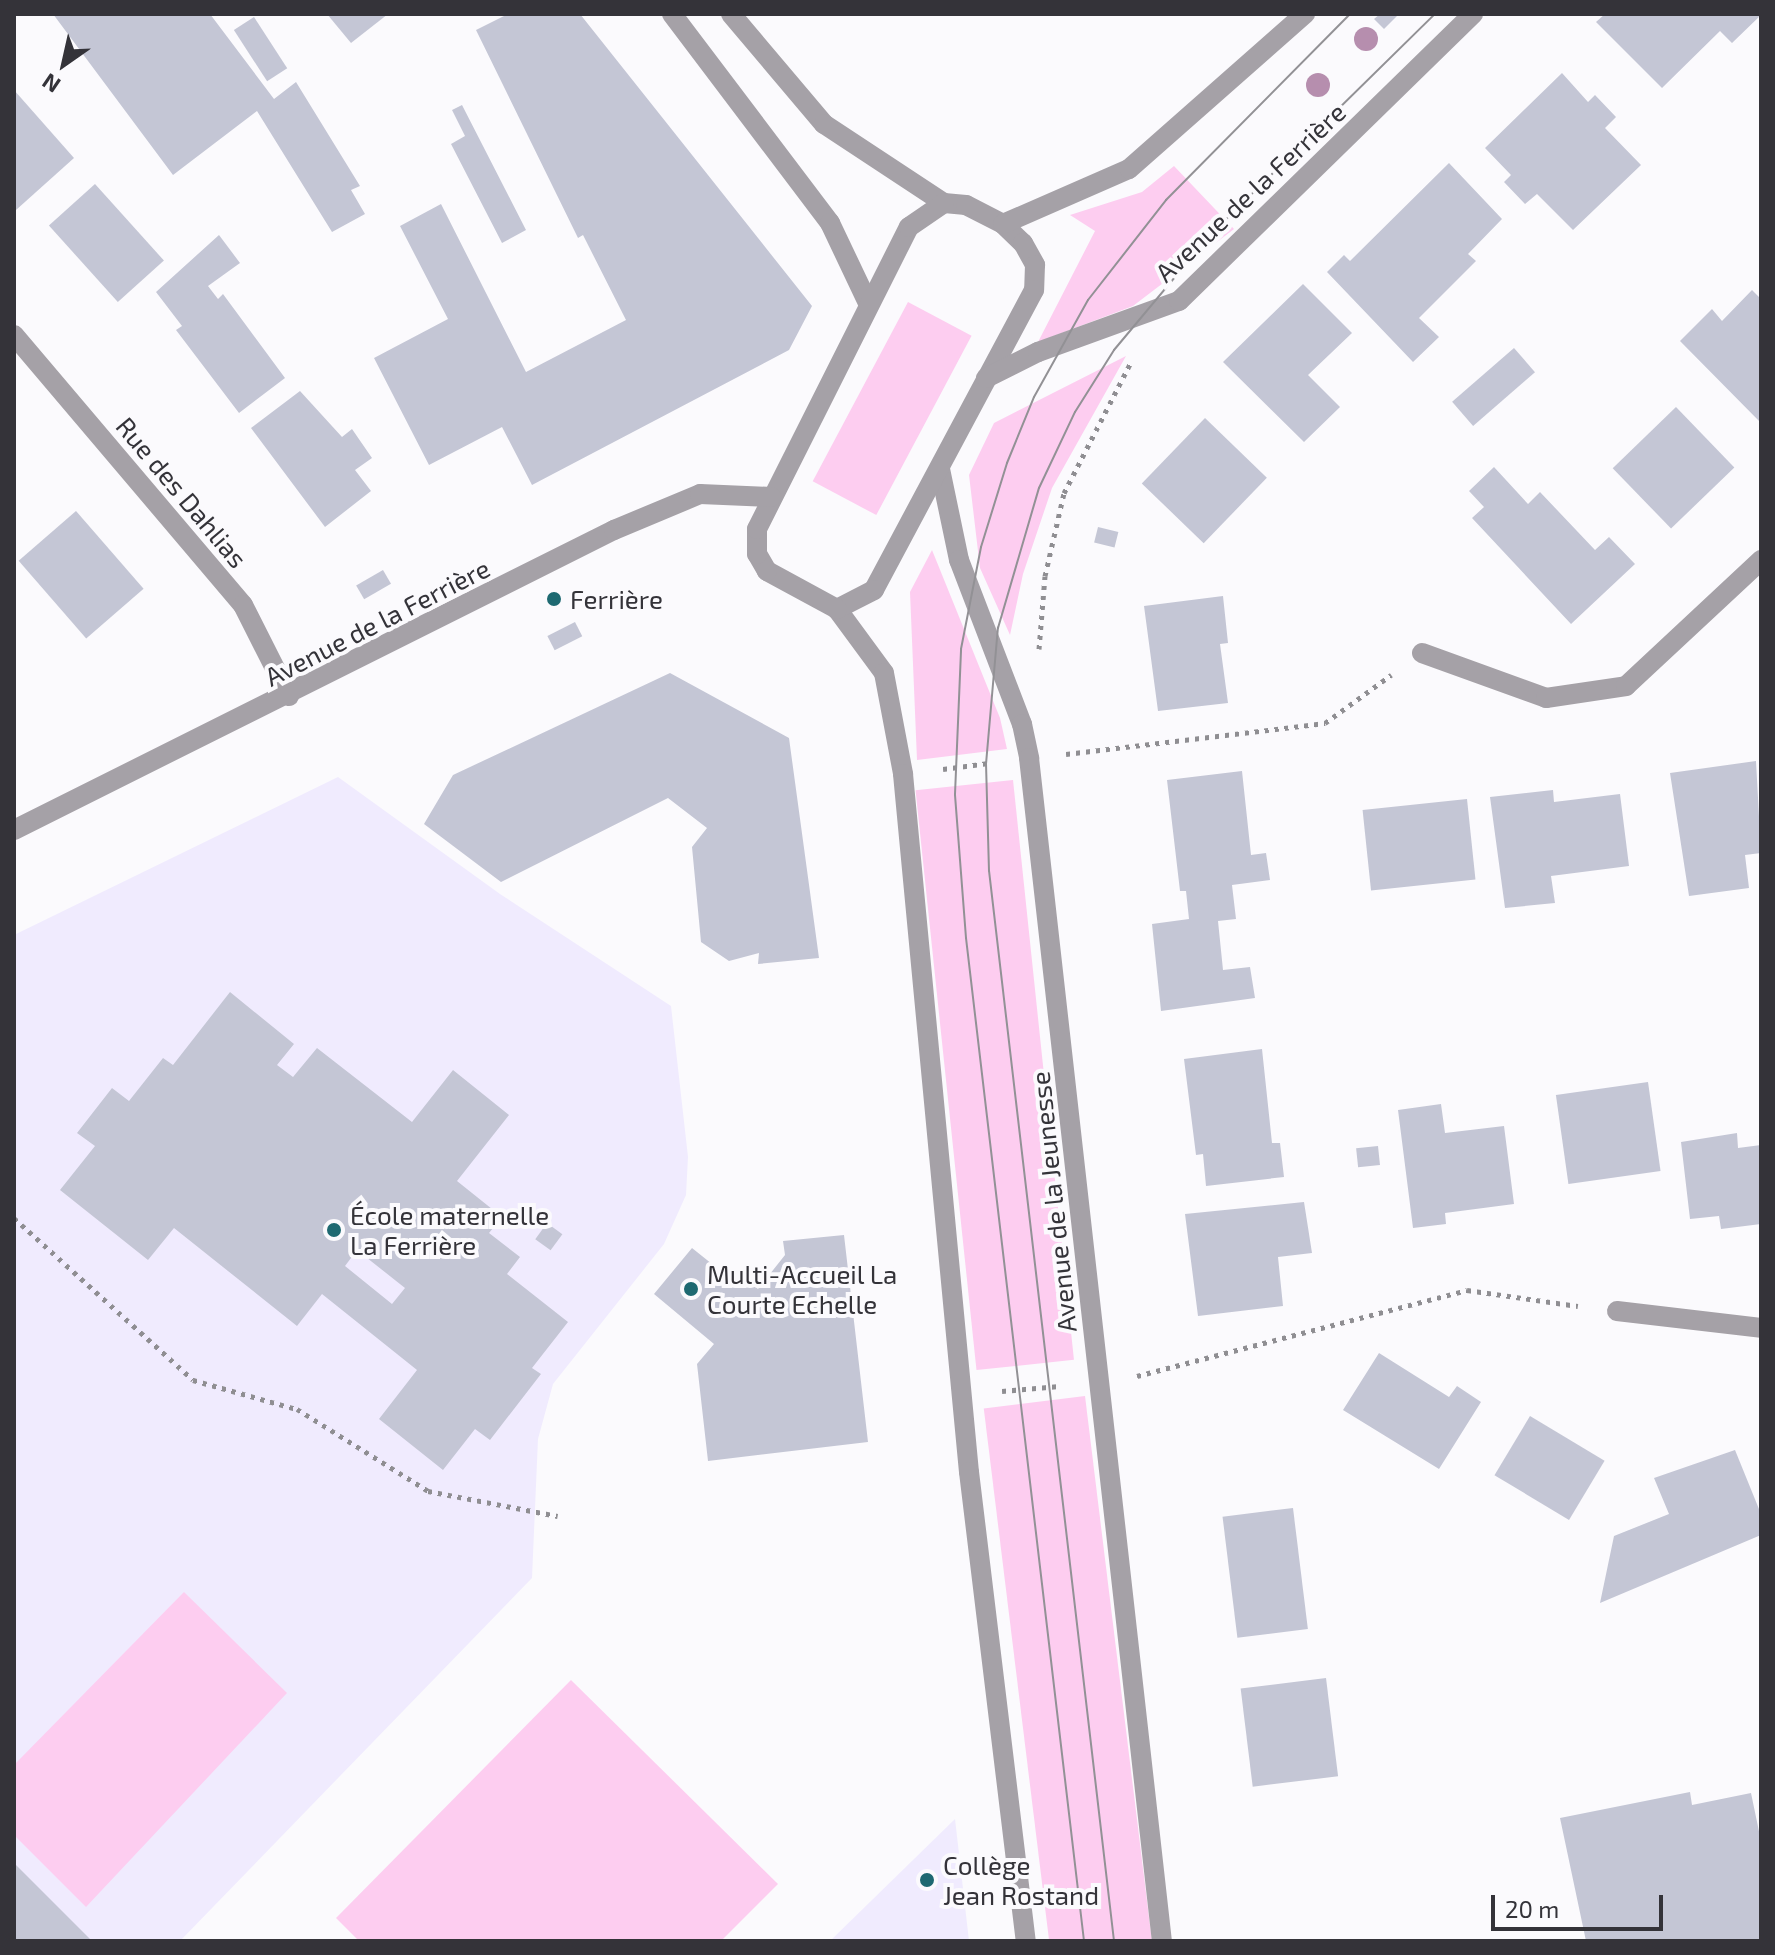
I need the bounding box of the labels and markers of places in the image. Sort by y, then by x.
place label: Ferrière [570,583,663,615]
marker: Ferrière [545,590,563,608]
place label: École maternelle La Ferrière [350,1199,549,1260]
marker: École maternelle La Ferrière [325,1221,343,1239]
place label: Multi-Accueil La Courte Echelle [707,1258,898,1320]
marker: Multi-Accueil La Courte Echelle [682,1280,700,1298]
place label: Collège Jean Rostand [943,1849,1099,1910]
marker: Collège Jean Rostand [918,1871,936,1889]

